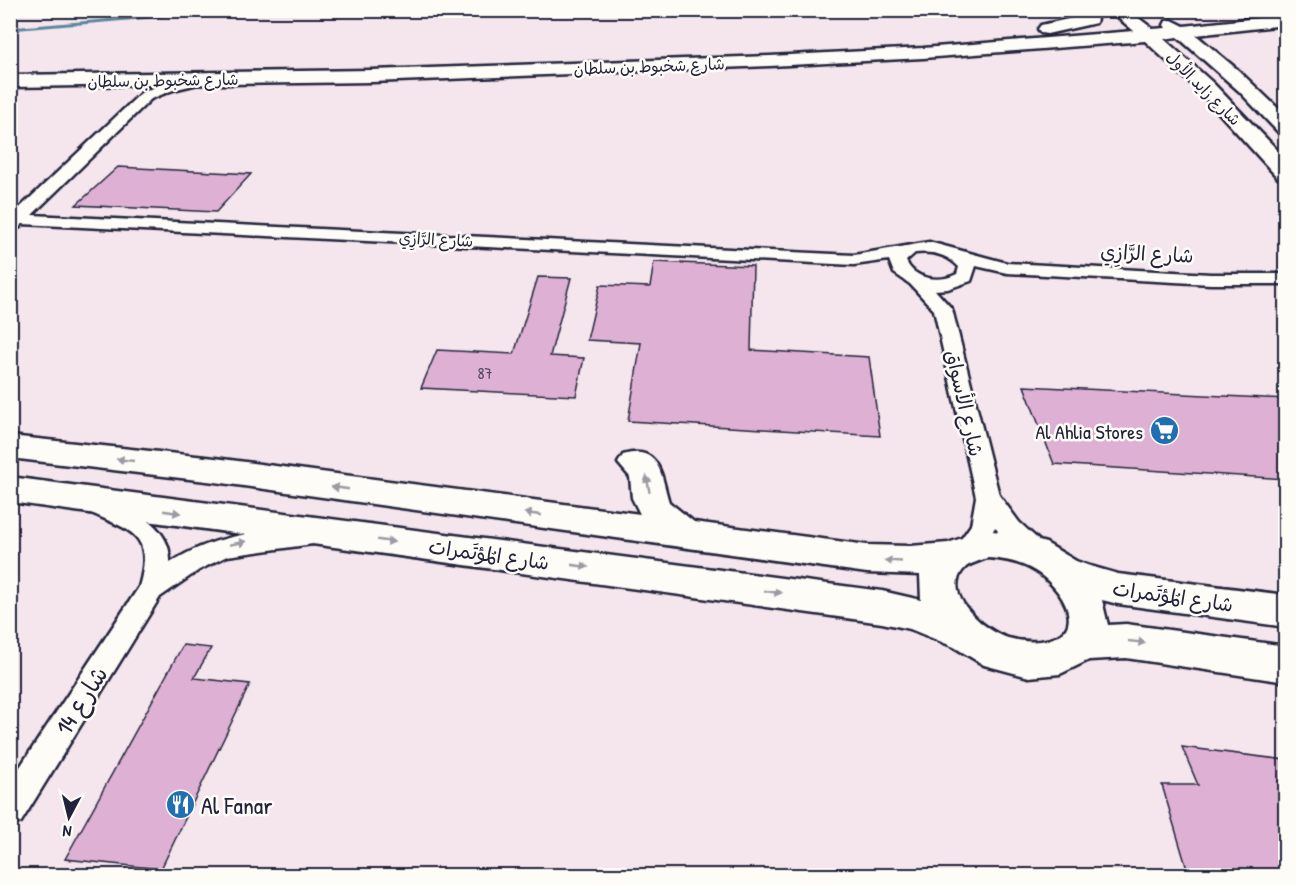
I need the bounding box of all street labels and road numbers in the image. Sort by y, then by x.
street label: شارع زايد الأول [1161,46,1246,131]
street label: شارع شخبوط بن سلطان [573,52,725,81]
street label: شارع شخبوط بن سلطان [87,68,239,93]
street label: شارع الرَّازِي [398,226,474,253]
street label: شارع الرَّازِي [1099,237,1194,272]
street label: شارع الأسواق [939,347,990,459]
street label: شارع المُؤتَمرات [427,532,551,577]
street label: شارع المُؤتَمرات [1111,574,1235,619]
street label: شارع 14 [48,660,116,741]

